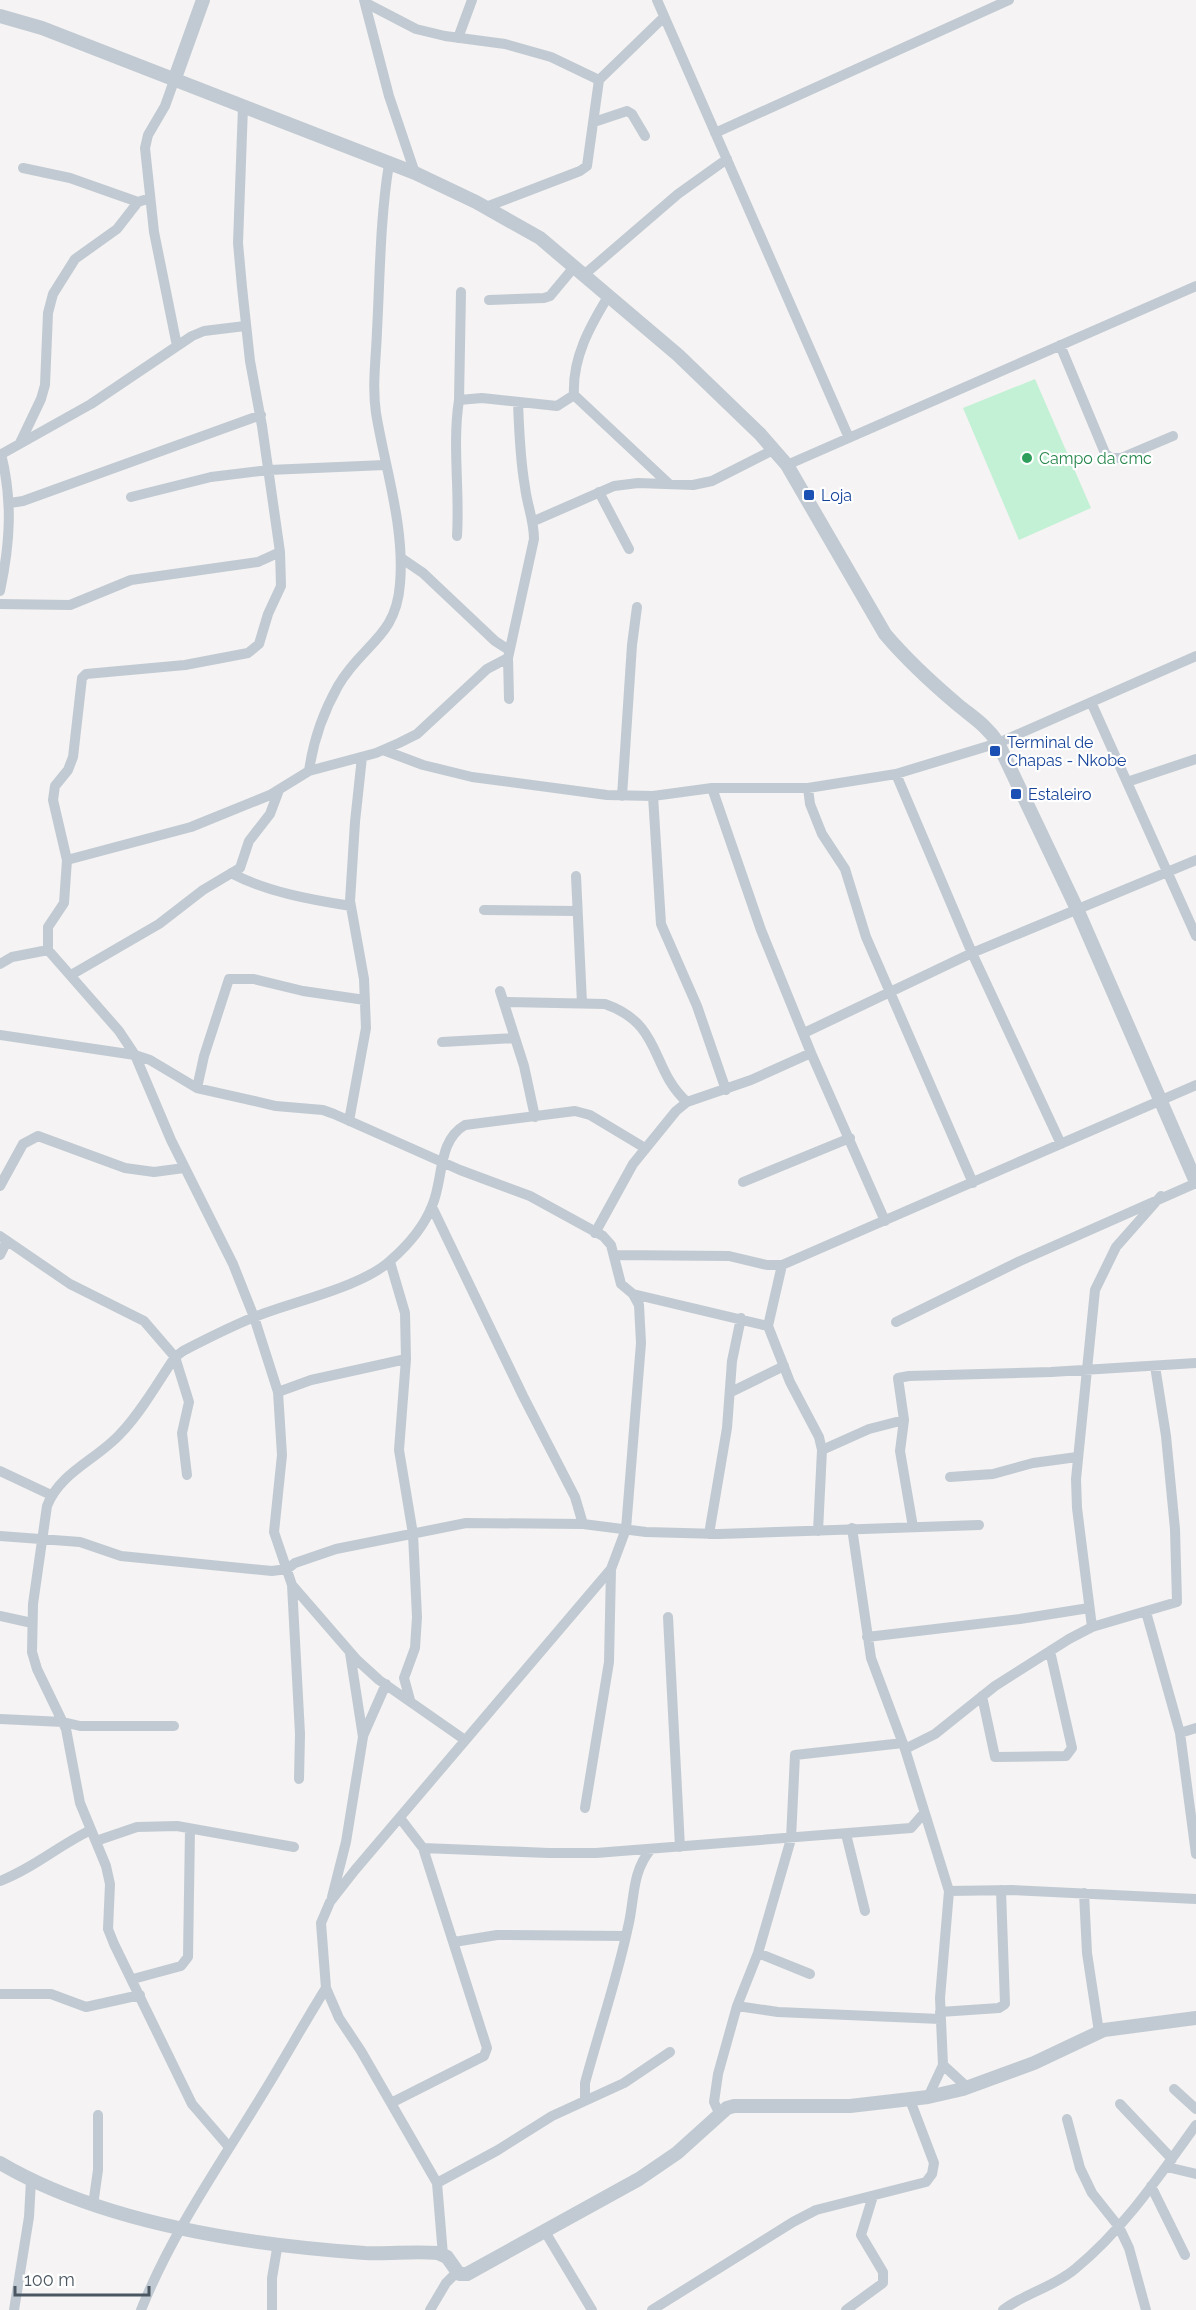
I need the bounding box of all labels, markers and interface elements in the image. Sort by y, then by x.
place label: Campo da cmc [1039,449,1152,468]
marker: Campo da cmc [1020,451,1034,465]
place label: Loja [821,486,852,505]
marker: Loja [802,488,816,502]
place label: Terminal de Chapas - Nkobe [1007,733,1126,770]
marker: Terminal de Chapas - Nkobe [988,744,1002,758]
place label: Estaleiro [1028,785,1092,804]
marker: Estaleiro [1009,787,1023,801]
scale bar [15,2259,148,2297]
text: 100 m [24,2269,75,2290]

